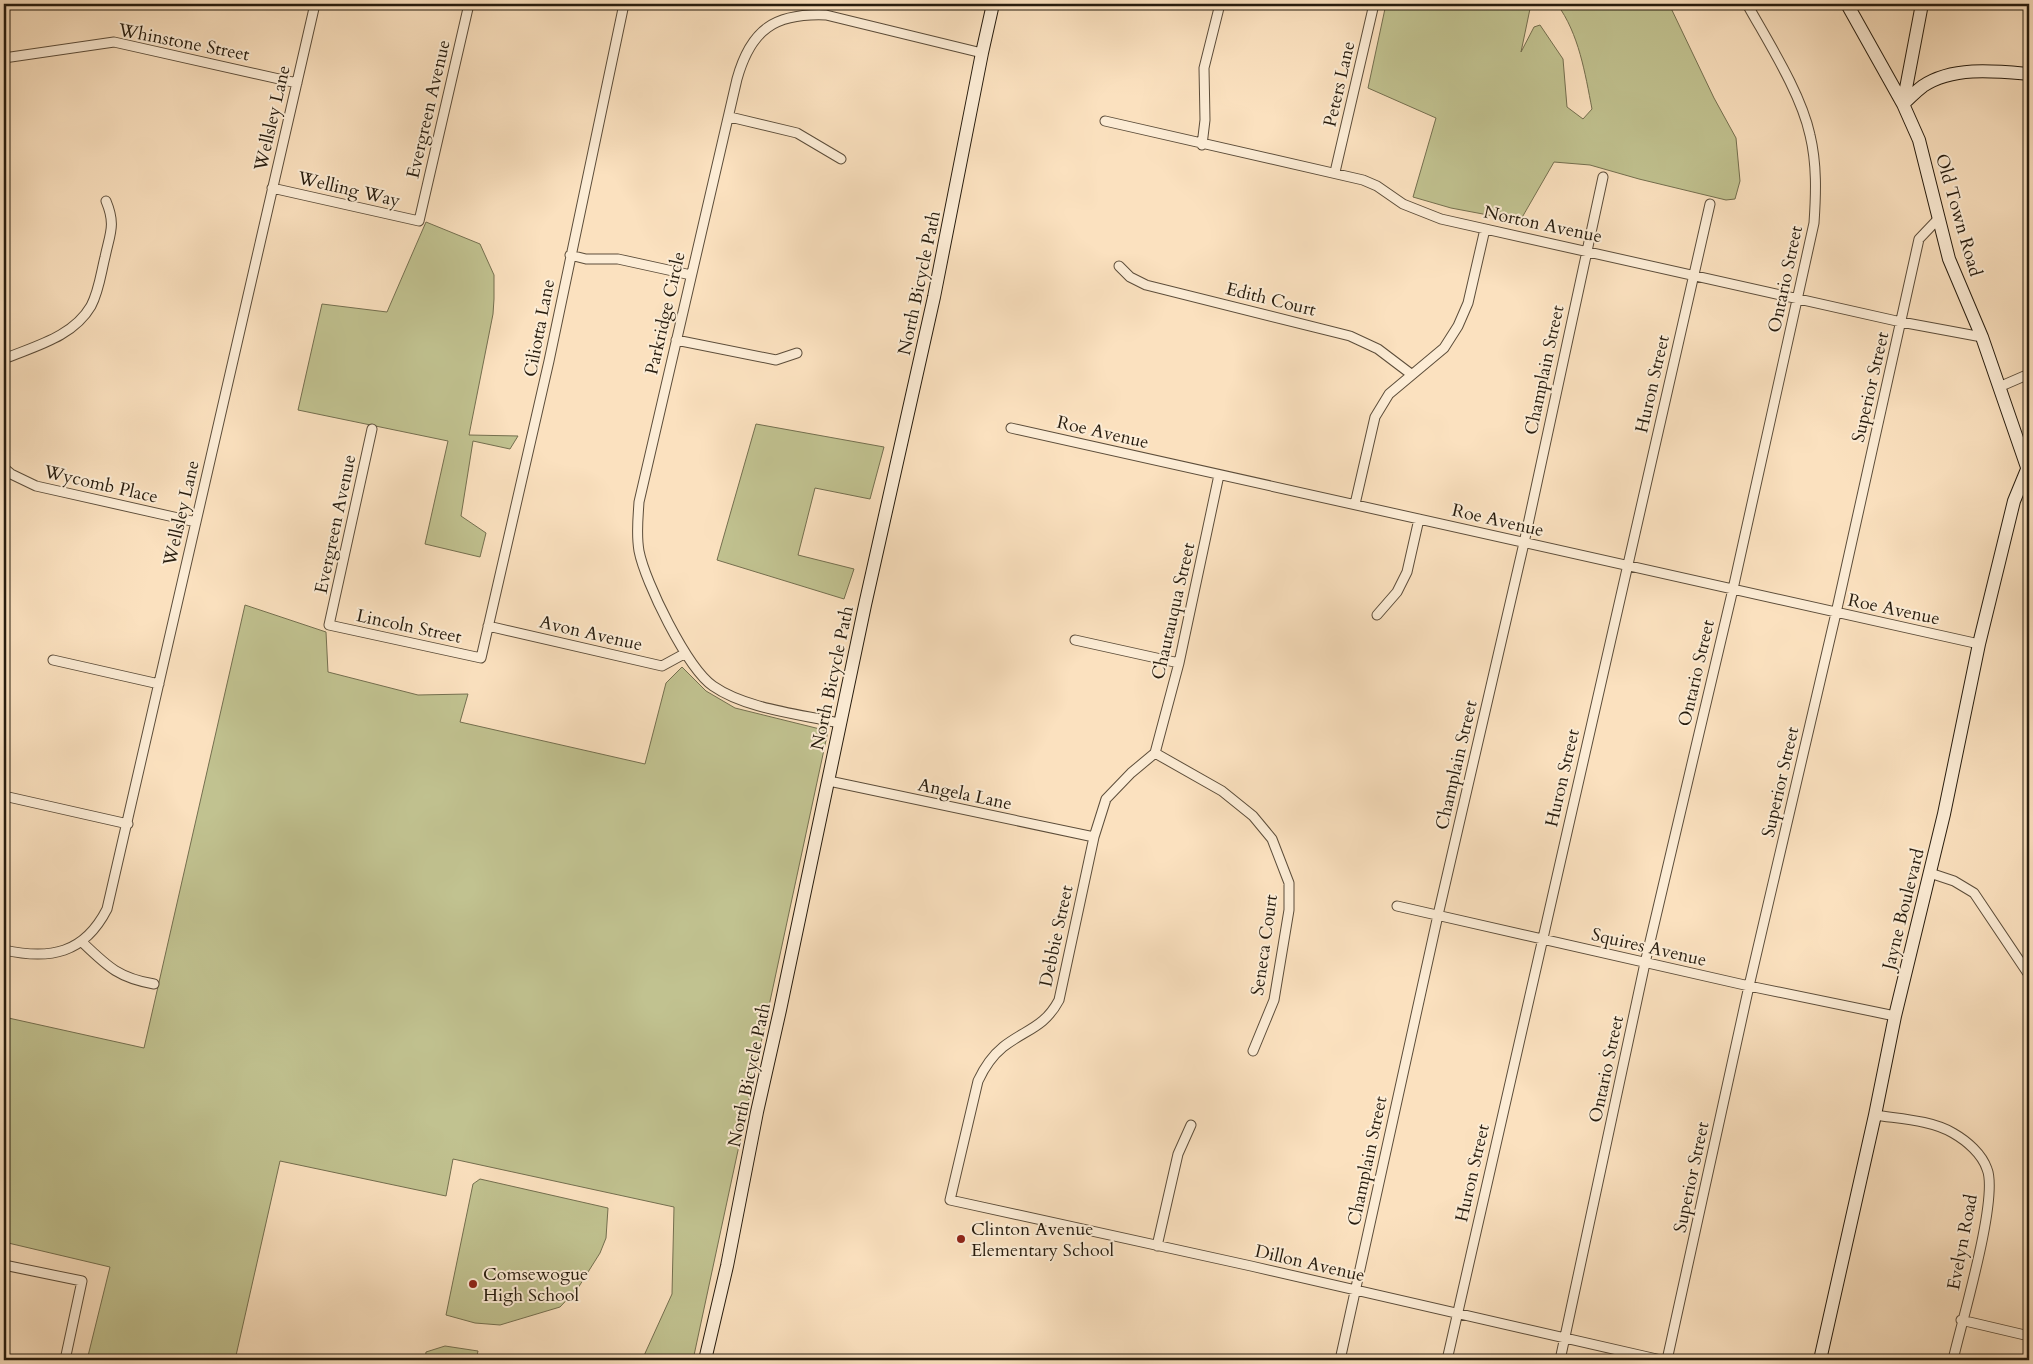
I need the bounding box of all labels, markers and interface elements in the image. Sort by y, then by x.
street label: Whinstone Street [115,17,252,68]
street label: Evergreen Avenue [400,37,457,181]
street label: Peters Lane [1318,39,1361,129]
street label: Wellsley Lane [248,63,297,174]
street label: Old Town Road [1929,151,1988,280]
street label: Welling Way [294,165,403,214]
street label: Norton Avenue [1481,200,1604,249]
street label: North Bicycle Path [892,209,947,358]
street label: Ontario Street [1762,223,1809,335]
street label: Parkridge Circle [639,249,692,377]
street label: Edith Court [1223,276,1319,323]
street label: Ciliotta Lane [518,277,561,379]
street label: Champlain Street [1519,303,1571,437]
street label: Superior Street [1846,329,1895,445]
street label: Huron Street [1629,332,1676,435]
street label: Roe Avenue [1054,410,1151,455]
street label: Evergreen Avenue [309,452,362,596]
street label: Wellsley Lane [157,458,206,569]
street label: Wycomb Place [40,459,160,510]
street label: Roe Avenue [1449,498,1546,543]
street label: Chautauqua Street [1146,540,1201,682]
street label: Roe Avenue [1846,588,1942,631]
street label: Lincoln Street [354,603,464,650]
street label: North Bicycle Path [805,604,860,753]
street label: Avon Avenue [537,609,645,657]
street label: Ontario Street [1672,617,1721,729]
street label: Champlain Street [1429,698,1484,832]
street label: Superior Street [1756,724,1805,840]
street label: Huron Street [1539,726,1586,829]
street label: Angela Lane [916,772,1014,817]
street label: Jayne Boulevard [1876,845,1931,975]
street label: Debbie Street [1034,883,1080,989]
street label: Seneca Court [1245,892,1284,997]
street label: Squires Avenue [1589,922,1709,973]
street label: North Bicycle Path [722,1001,777,1150]
street label: Ontario Street [1583,1013,1630,1125]
street label: Champlain Street [1342,1094,1394,1228]
street label: Superior Street [1668,1119,1715,1235]
street label: Huron Street [1449,1121,1496,1224]
street label: Evelyn Road [1941,1192,1984,1292]
place label: Clinton Avenue Elementary School [971,1217,1114,1263]
marker: Clinton Avenue Elementary School [955,1233,967,1245]
street label: Dillon Avenue [1253,1239,1367,1288]
place label: Comsewogue High School [483,1262,588,1308]
marker: Comsewogue High School [467,1278,479,1290]

